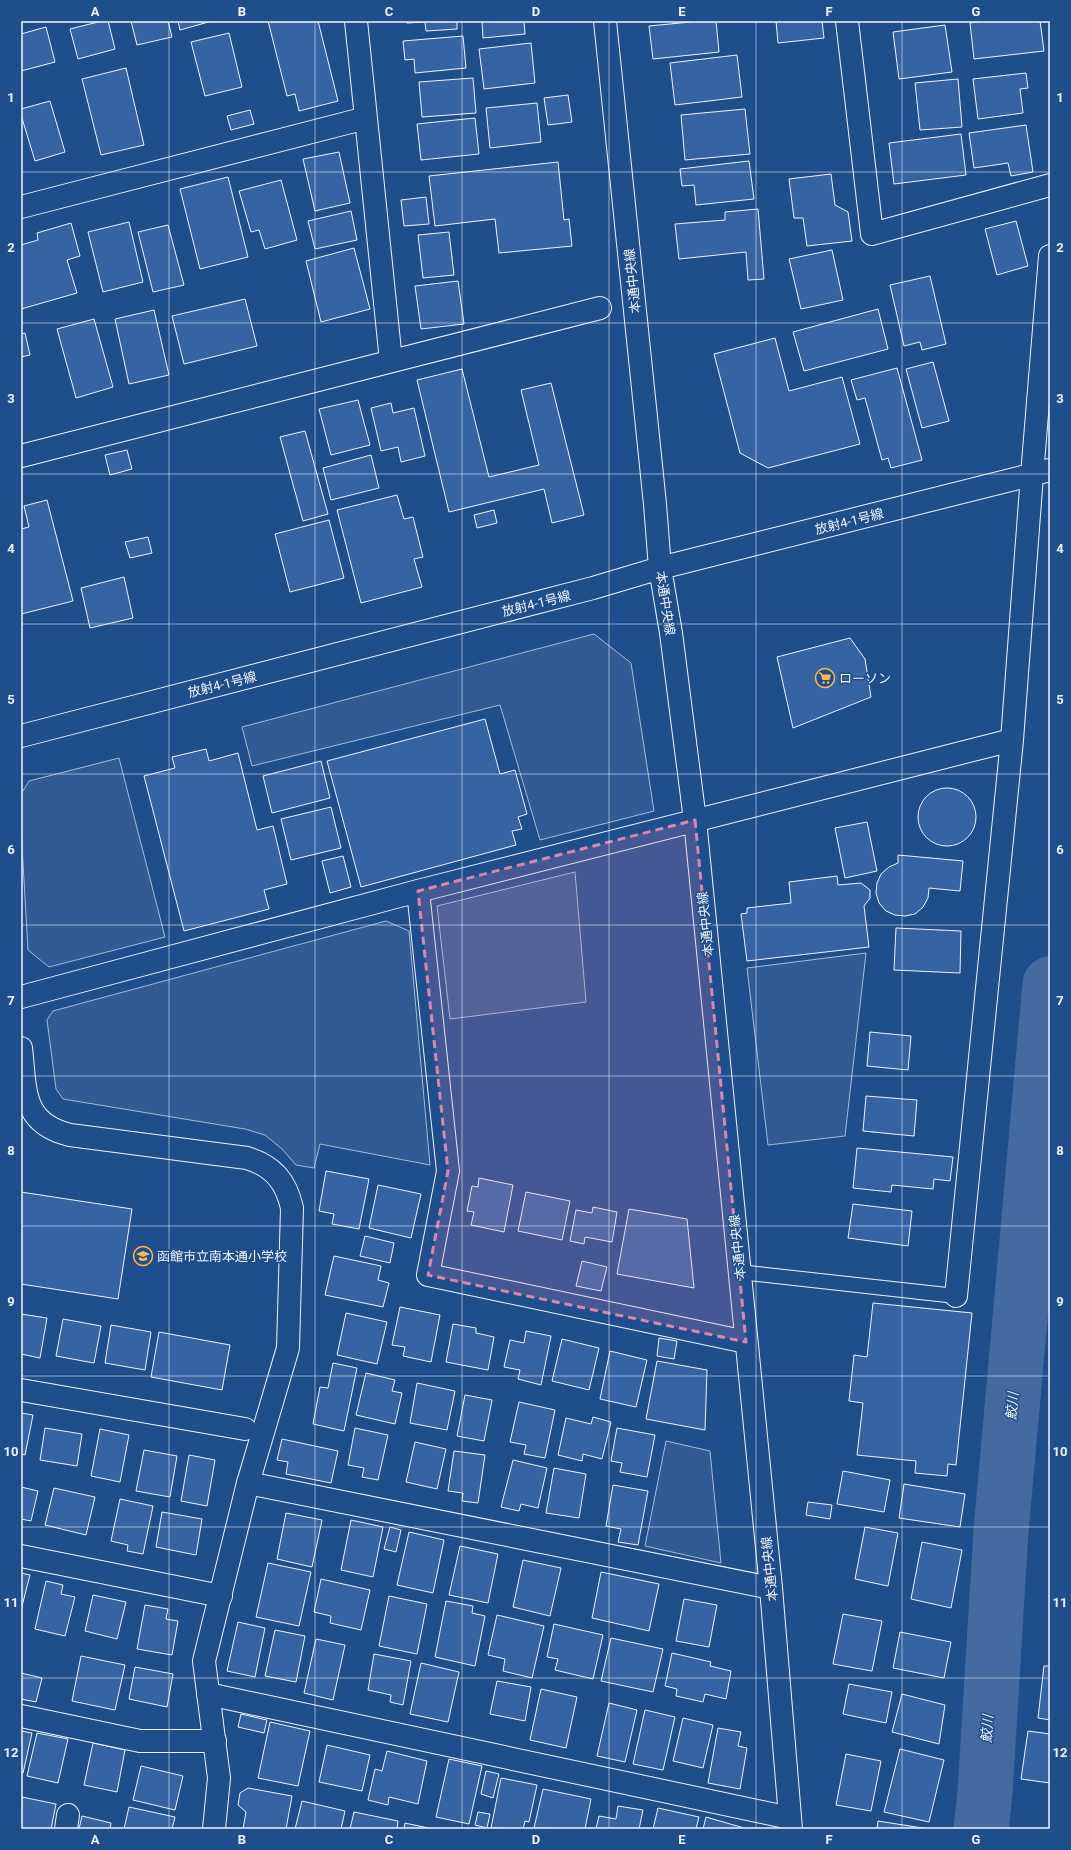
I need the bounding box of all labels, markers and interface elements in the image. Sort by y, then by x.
text: A [91,4,100,19]
text: B [238,4,246,19]
text: C [385,4,394,19]
text: D [532,4,540,19]
text: E [678,4,686,19]
text: F [825,4,833,19]
text: G [972,4,981,19]
text: 1 [7,90,15,105]
text: 1 [1056,90,1064,105]
text: 2 [7,240,15,255]
text: 2 [1056,240,1064,255]
street label: 本通中央線 [622,248,643,314]
text: 3 [7,391,15,406]
text: 3 [1056,391,1064,406]
street label: 放射4-1号線 [813,506,885,537]
text: 4 [7,541,15,556]
text: 4 [1056,541,1064,556]
street label: 本通中央線 [653,570,678,636]
street label: 放射4-1号線 [500,588,572,619]
supermarket icon: ローソン [814,667,836,689]
street label: 放射4-1号線 [186,669,258,700]
place label: ローソン [839,671,891,686]
text: 5 [7,692,15,707]
text: 5 [1056,692,1064,707]
text: 6 [7,842,15,857]
text: 6 [1056,842,1064,857]
street label: 本通中央線 [695,891,716,957]
text: 7 [7,993,15,1008]
text: 7 [1056,993,1064,1008]
text: 8 [7,1143,15,1158]
text: 8 [1056,1143,1064,1158]
street label: 本通中央線 [727,1214,748,1280]
school or university icon: 函館市立南本通小学校 [132,1245,154,1267]
place label: 函館市立南本通小学校 [157,1249,287,1264]
text: 9 [7,1294,15,1309]
text: 9 [1056,1294,1064,1309]
water label: 鮫川 [1003,1389,1021,1421]
text: 10 [4,1444,18,1459]
text: 10 [1053,1444,1067,1459]
street label: 本通中央線 [759,1536,780,1602]
text: 11 [4,1595,18,1610]
text: 11 [1053,1595,1067,1610]
water label: 鮫川 [978,1712,996,1744]
text: 12 [4,1745,18,1760]
text: 12 [1053,1745,1067,1760]
text: A [91,1832,100,1847]
text: B [238,1832,246,1847]
text: C [385,1832,394,1847]
text: D [532,1832,540,1847]
text: E [678,1832,686,1847]
text: F [825,1832,833,1847]
text: G [972,1832,981,1847]

